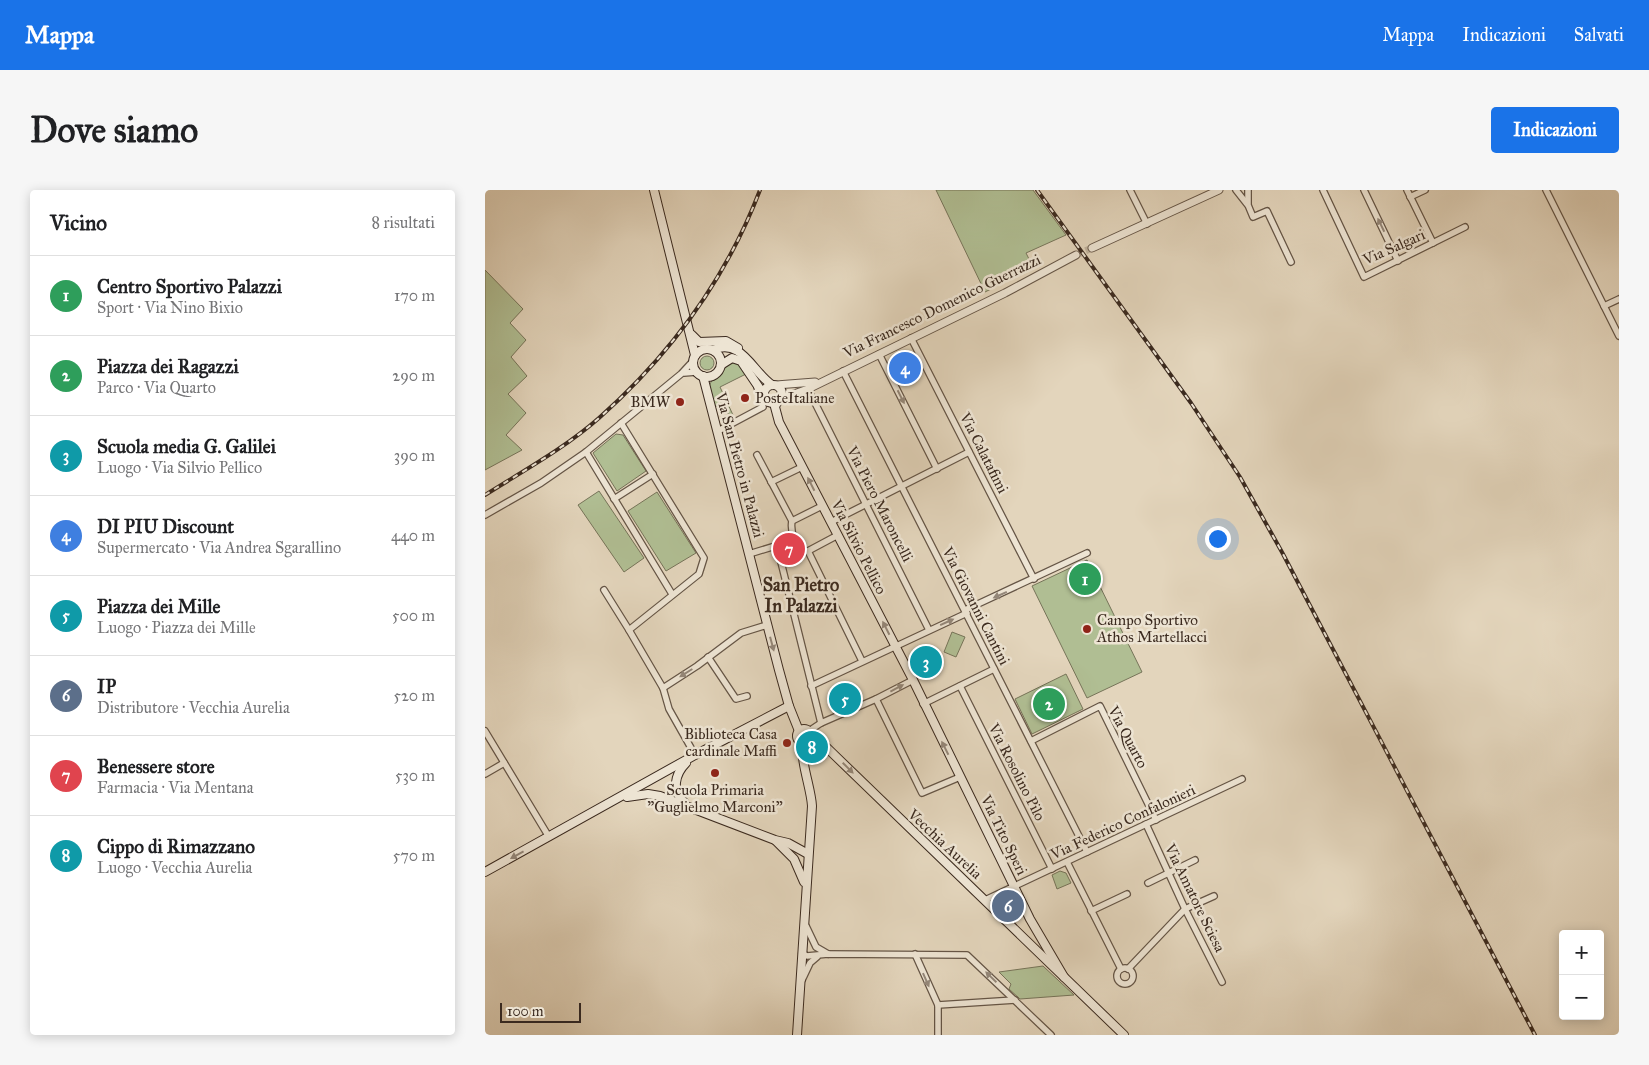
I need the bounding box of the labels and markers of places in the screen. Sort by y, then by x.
pin: 4 [889,349,921,387]
place label: PosteItaliane [755,389,834,407]
marker: PosteItaliane [739,392,751,404]
place label: BMW [630,393,671,411]
marker: BMW [674,396,686,408]
pin: 7 [773,530,805,568]
pin: 1 [1069,560,1101,598]
place label: Campo Sportivo Athos Martellacci [1096,611,1207,646]
marker: Campo Sportivo Athos Martellacci [1081,623,1093,635]
pin: 3 [910,643,942,681]
pin: 5 [829,680,861,718]
pin: 2 [1033,685,1065,723]
place label: Biblioteca Casa cardinale Maffi [684,725,778,760]
pin: 8 [796,728,828,766]
marker: Biblioteca Casa cardinale Maffi [781,737,793,749]
marker: Scuola Primaria "Guglielmo Marconi" [709,767,721,779]
place label: Scuola Primaria "Guglielmo Marconi" [647,781,783,816]
pin: 6 [992,887,1024,925]

